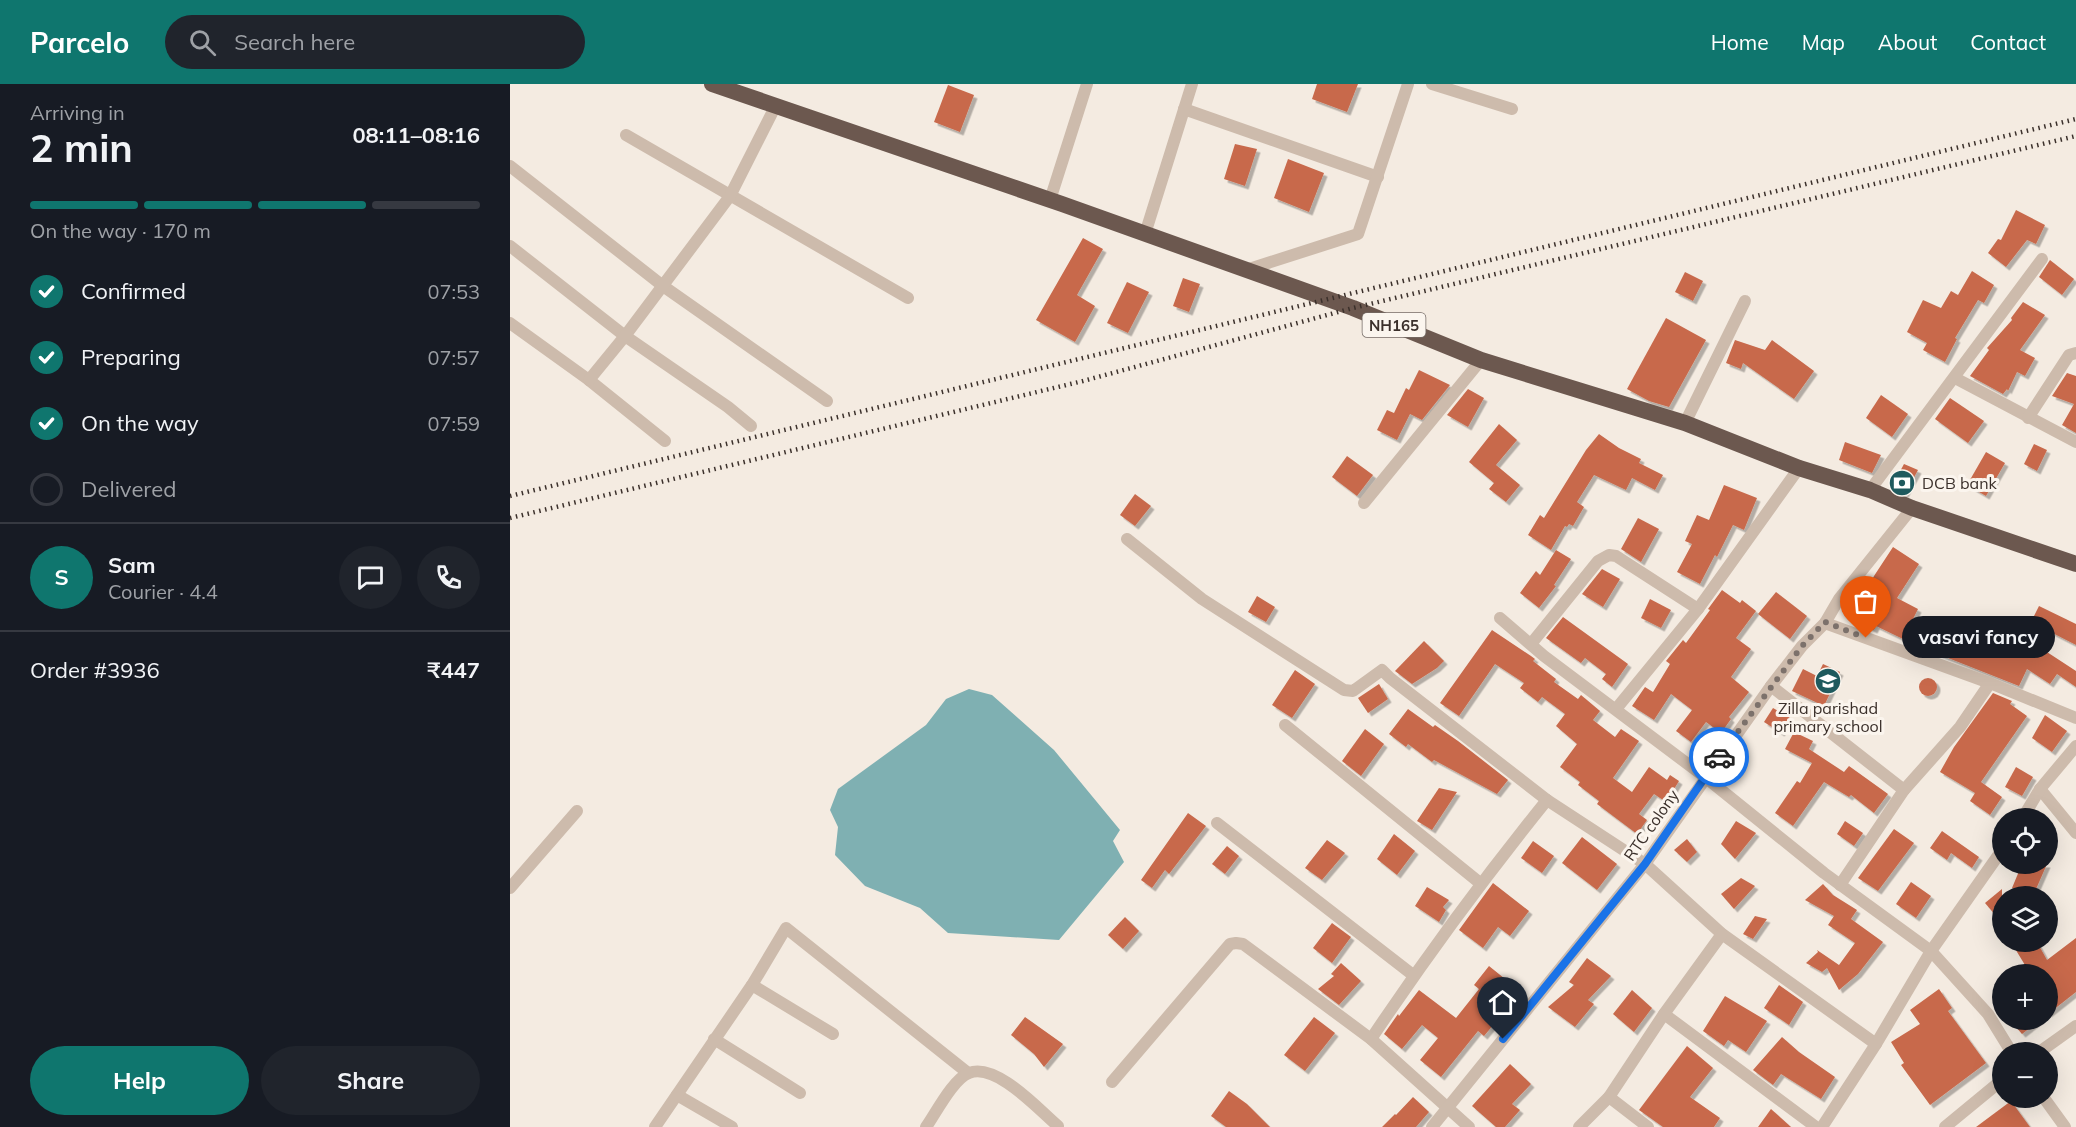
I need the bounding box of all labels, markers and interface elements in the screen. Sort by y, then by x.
search box [165,15,585,69]
text: Parcelo [30,25,129,60]
icon: search [186,26,219,59]
text: Search here [234,28,355,56]
text: Home [1711,29,1769,55]
text: Map [1802,29,1845,55]
text: About [1878,29,1937,55]
text: Contact [1970,29,2046,55]
text: Arriving in [30,100,125,125]
text: 08:11–08:16 [352,121,480,149]
text: 2 min [30,123,133,172]
text: On the way · 170 m [30,218,211,243]
icon: check [30,275,63,308]
text: Confirmed [81,277,186,305]
text: 07:53 [427,279,480,304]
road number: NH165 [1362,313,1426,337]
icon: check [30,341,63,374]
text: Preparing [81,343,181,371]
text: 07:57 [427,345,480,370]
icon: check [30,407,63,440]
text: On the way [81,409,199,437]
text: 07:59 [427,411,480,436]
bank icon: DCB bank [1887,468,1917,498]
place label: DCB bank [1922,473,1998,493]
text: Delivered [81,475,176,503]
button: chat [339,546,402,609]
button: phone [417,546,480,609]
text: Sam [108,551,156,579]
text: S [54,563,69,591]
pin [1840,576,1891,638]
text: Courier · 4.4 [108,579,218,604]
icon: bag [1849,585,1882,618]
callout: vasavi fancy [1902,617,2055,659]
text: vasavi fancy [1919,624,2038,649]
text: Order #3936 [30,656,160,684]
text: ₹447 [427,656,480,684]
school or university icon: Zilla parishad primary school [1813,666,1843,696]
place label: Zilla parishad primary school [1773,698,1883,736]
courier [1689,727,1749,787]
icon: car [1703,741,1736,774]
street label: RTC colony [1619,785,1683,865]
map controls [1992,808,2058,1108]
button: locate [1992,808,2058,874]
button: layers [1992,886,2058,952]
button: + [1992,964,2058,1030]
pin [1477,977,1528,1039]
icon: home [1486,986,1519,1019]
button: − [1992,1042,2058,1108]
button: Help [30,1046,249,1115]
button: Share [261,1046,480,1115]

